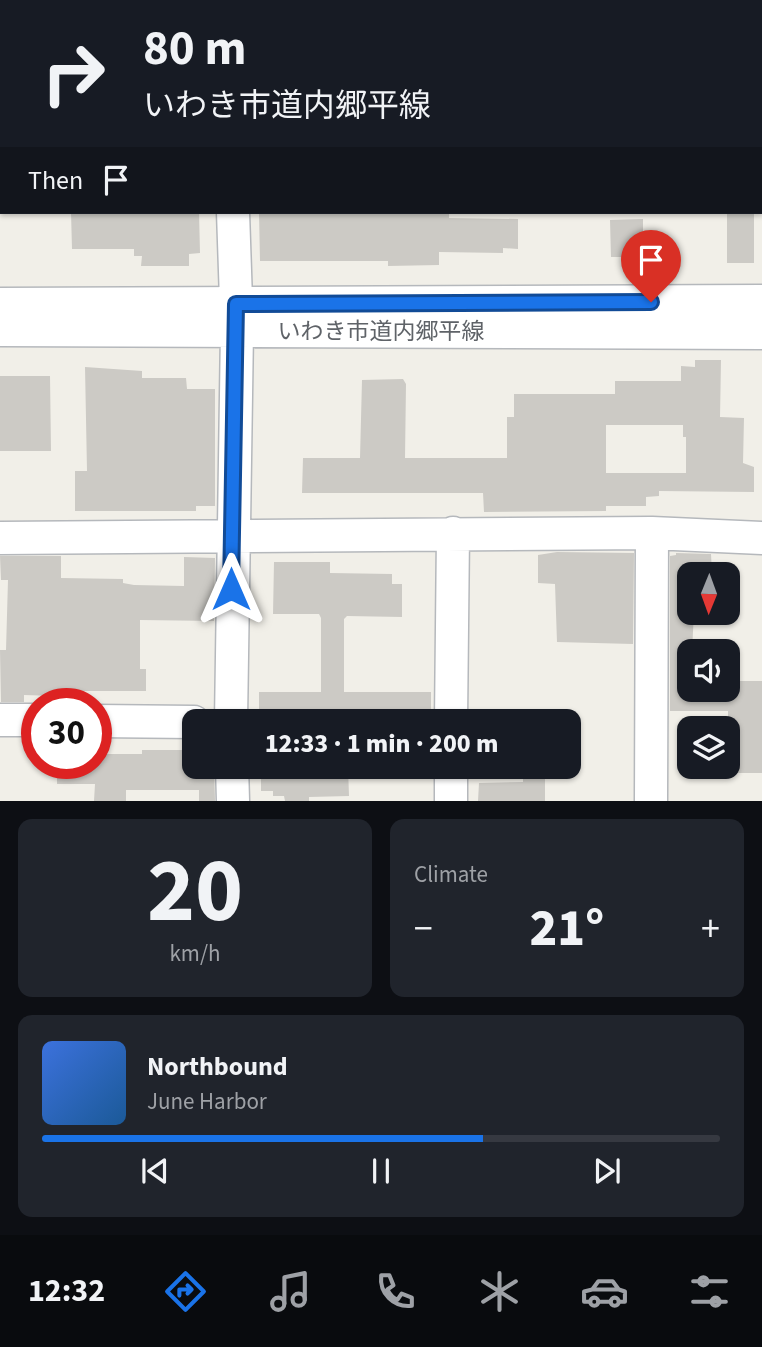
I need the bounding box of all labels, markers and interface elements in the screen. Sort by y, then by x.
text: 80 m [143,14,247,84]
icon: right [28,28,119,119]
text: いわき市道内郷平線 [143,83,431,129]
icon: arrive [97,161,135,199]
text: Then [28,162,83,199]
pin [621,230,681,302]
icon: arrive [632,241,670,279]
street label: いわき市道内郷平線 [278,315,485,348]
position arrow [194,552,268,626]
north arrow [677,562,740,625]
map controls [677,562,740,779]
button: sound [677,639,740,702]
speed limit sign: 30 [21,688,112,779]
button: layers [677,716,740,779]
text: 12:33 · 1 min · 200 m [265,725,498,762]
text: 20 [147,827,243,956]
text: Climate [414,858,488,891]
text: 21° [530,892,604,966]
text: − [414,902,433,956]
text: + [701,902,720,956]
text: km/h [169,937,221,970]
text: Northbound [147,1048,288,1085]
text: June Harbor [147,1085,267,1118]
icon: previous [136,1152,174,1190]
icon: pause [362,1152,400,1190]
icon: next [588,1152,626,1190]
icon: directions [161,1267,210,1316]
icon: music [266,1267,315,1316]
icon: phone [371,1267,420,1316]
icon: climate [475,1267,524,1316]
icon: car [580,1267,629,1316]
icon: filters [685,1267,734,1316]
text: 12:32 [28,1268,105,1314]

